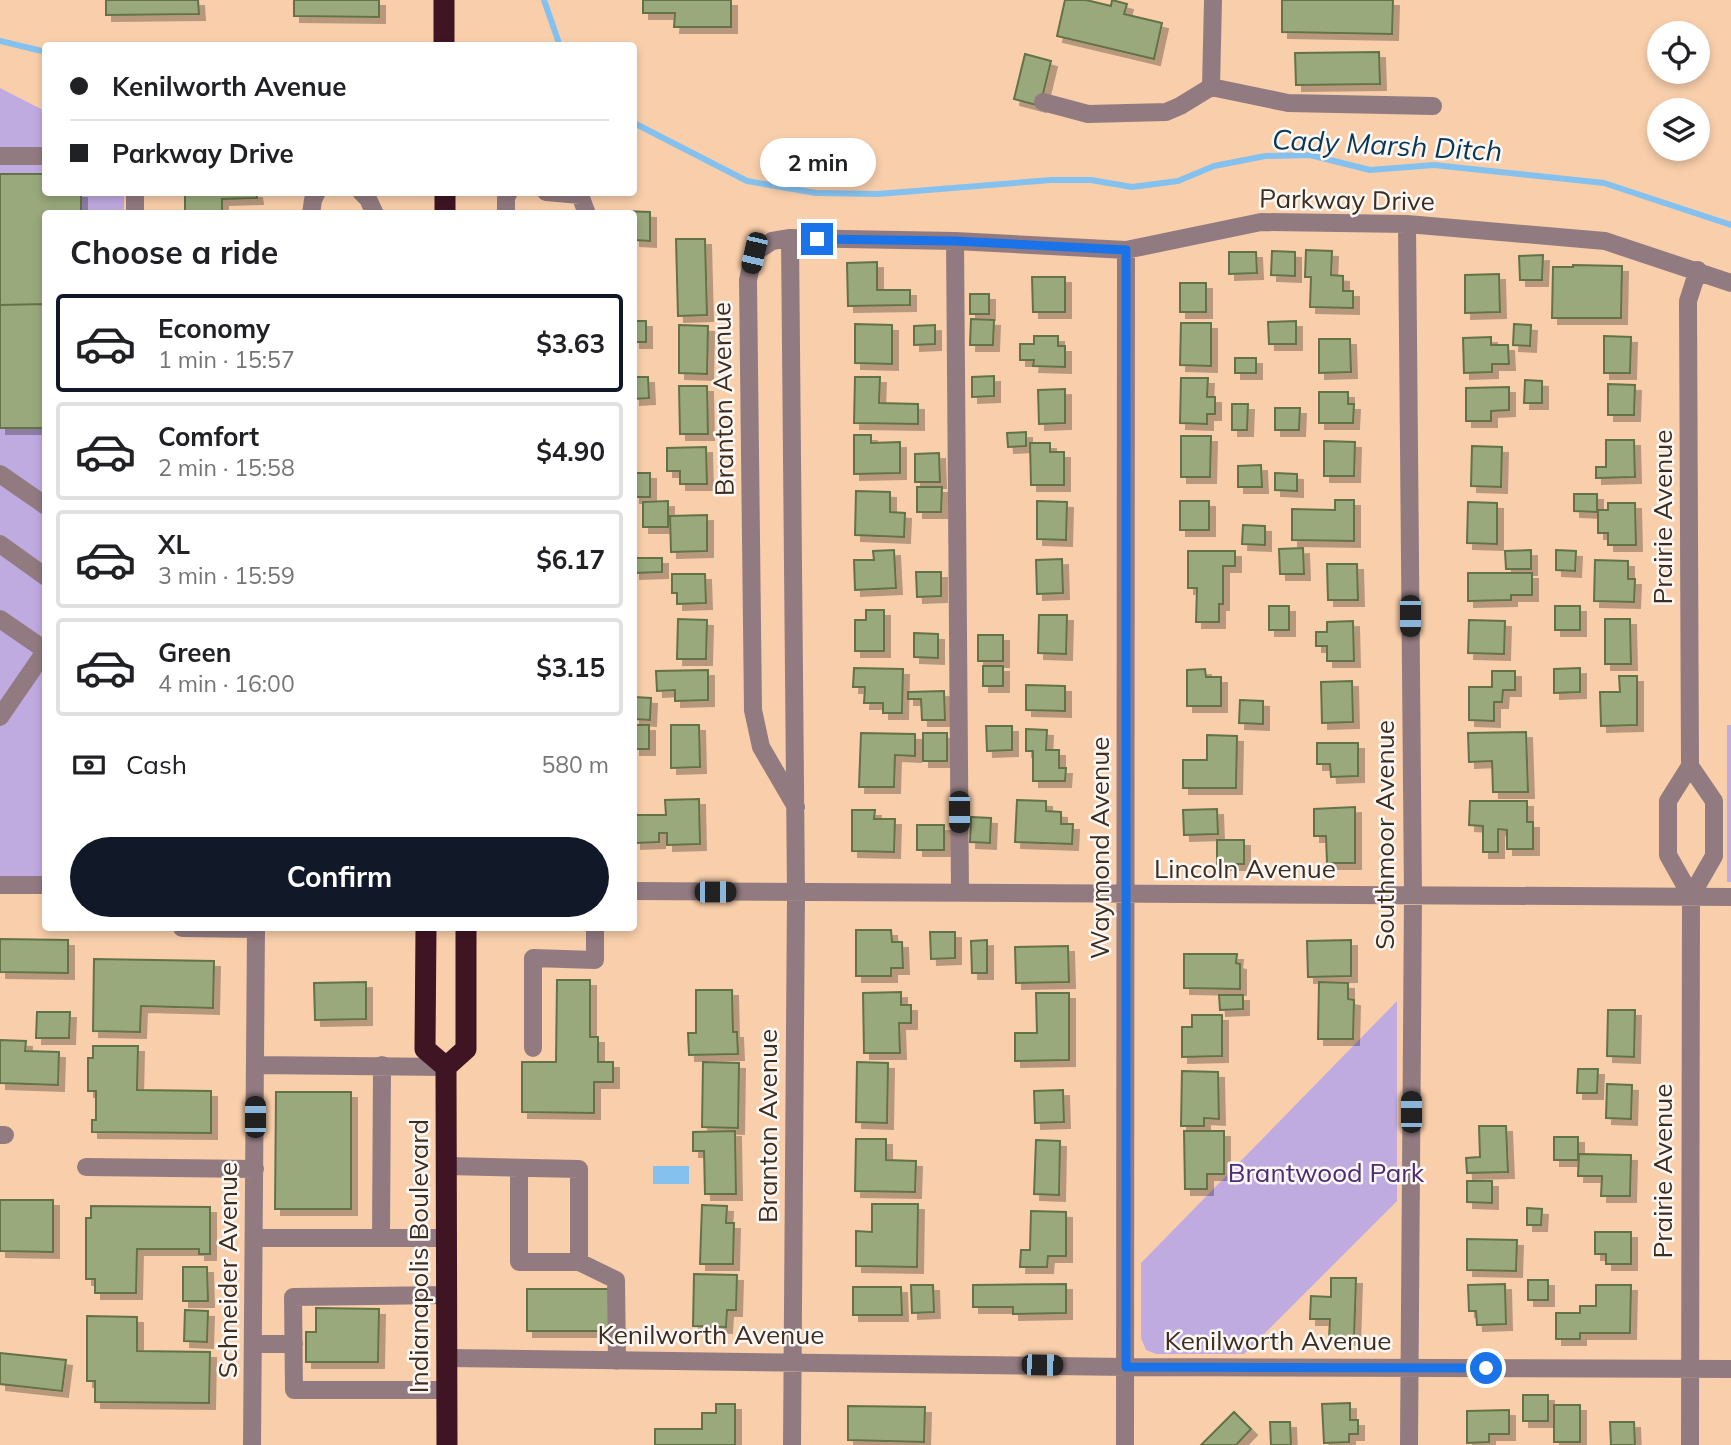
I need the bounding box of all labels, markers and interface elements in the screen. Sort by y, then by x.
map controls [1647,21,1710,161]
button: locate [1647,21,1710,84]
text: Kenilworth Avenue [112,70,347,103]
button: layers [1647,98,1710,161]
water label: Cady Marsh Ditch [1271,121,1503,168]
text: Parkway Drive [112,137,294,170]
callout: 2 min [759,138,875,187]
text: 2 min [788,148,848,177]
street label: Parkway Drive [1259,181,1435,218]
route end [801,223,833,255]
car [740,230,769,276]
text: Choose a ride [70,232,278,272]
street label: Branton Avenue [704,302,741,496]
icon: car [74,312,137,375]
text: Economy [158,312,270,345]
text: $3.63 [536,327,605,360]
text: 1 min · 15:57 [158,345,295,374]
icon: car [74,420,137,483]
text: Comfort [158,420,259,453]
street label: Prairie Avenue [1646,430,1679,604]
text: $4.90 [536,435,605,468]
text: 2 min · 15:58 [158,453,295,482]
icon: car [74,528,137,591]
text: XL [158,528,190,561]
text: $6.17 [536,543,605,576]
text: 3 min · 15:59 [158,561,295,590]
car [1400,595,1421,637]
icon: car [74,636,137,699]
text: Green [158,636,231,669]
text: $3.15 [536,651,605,684]
text: 4 min · 16:00 [158,669,295,698]
street label: Southmoor Avenue [1368,720,1401,950]
street label: Waymond Avenue [1083,737,1116,959]
icon: cash [70,746,108,784]
text: Cash [126,748,187,781]
text: 580 m [541,750,609,779]
car [949,791,970,833]
button: Confirm [70,837,609,917]
street label: Lincoln Avenue [1154,852,1336,885]
car [695,882,737,903]
street label: Branton Avenue [751,1029,784,1223]
street label: Prairie Avenue [1646,1084,1679,1258]
car [1401,1091,1422,1133]
car [245,1096,266,1138]
street label: Indianapolis Boulevard [402,1119,435,1393]
park label: Brantwood Park [1228,1156,1425,1189]
street label: Schneider Avenue [211,1162,244,1378]
street label: Kenilworth Avenue [597,1318,825,1351]
street label: Kenilworth Avenue [1164,1324,1392,1357]
route start [1470,1352,1502,1384]
car [1021,1354,1064,1376]

